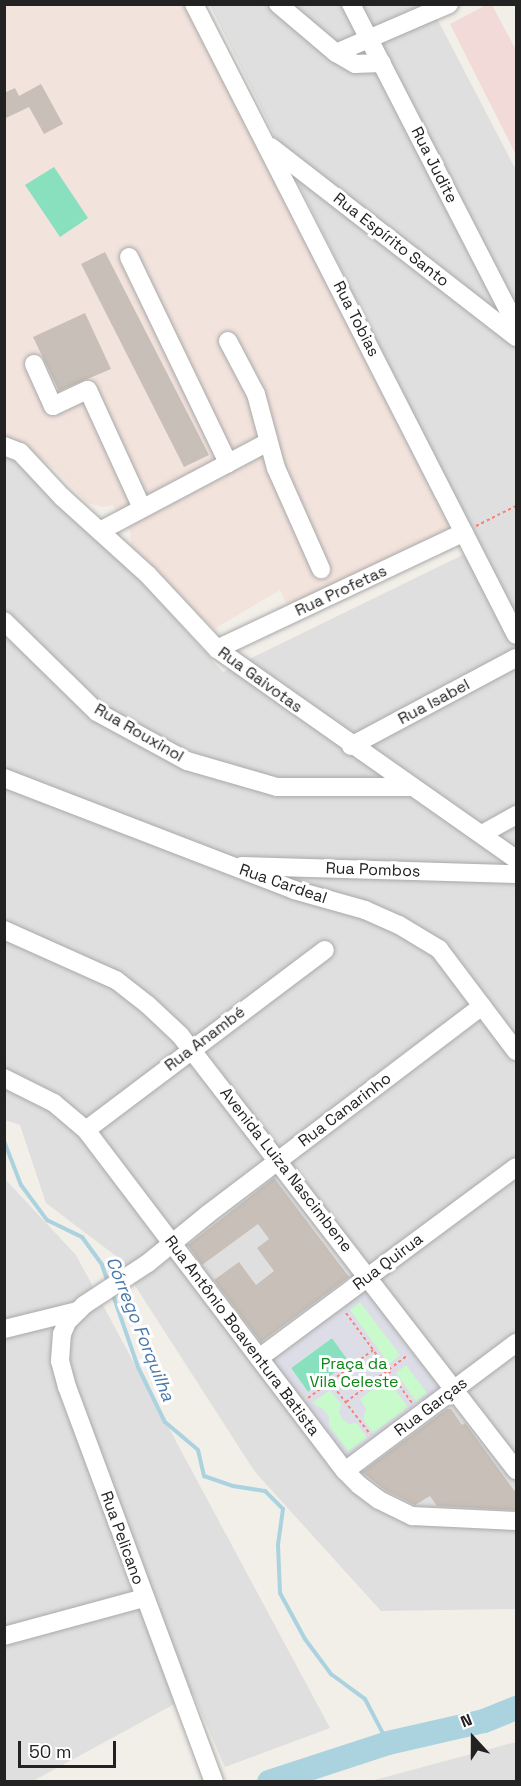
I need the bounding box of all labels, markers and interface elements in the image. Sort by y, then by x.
street label: Rua Judite [407,124,461,206]
street label: Rua Espírito Santo [329,189,453,291]
street label: Rua Tobias [329,278,383,360]
street label: Rua Profetas [292,561,390,621]
street label: Rua Gaivotas [214,643,306,717]
street label: Rua Isabel [395,675,473,729]
street label: Rua Rouxinol [91,700,187,766]
street label: Rua Pombos [325,859,421,881]
street label: Rua Cardeal [237,860,329,908]
street label: Rua Anambé [161,1002,249,1076]
street label: Rua Canarinho [295,1069,395,1151]
street label: Avenida Luiza Nascimbene [216,1084,356,1256]
street label: Rua Quirua [349,1229,427,1295]
street label: Rua Antônio Boaventura Batista [160,1232,324,1440]
water label: Córrego Forquilha [101,1254,179,1404]
park label: Praça da Vila Celeste [310,1354,398,1392]
street label: Rua Garças [391,1374,471,1440]
street label: Rua Pelicano [96,1489,148,1587]
north arrow [443,1708,503,1768]
text: N [458,1709,475,1732]
scale bar [21,1729,118,1767]
text: 50 m [29,1740,71,1763]

